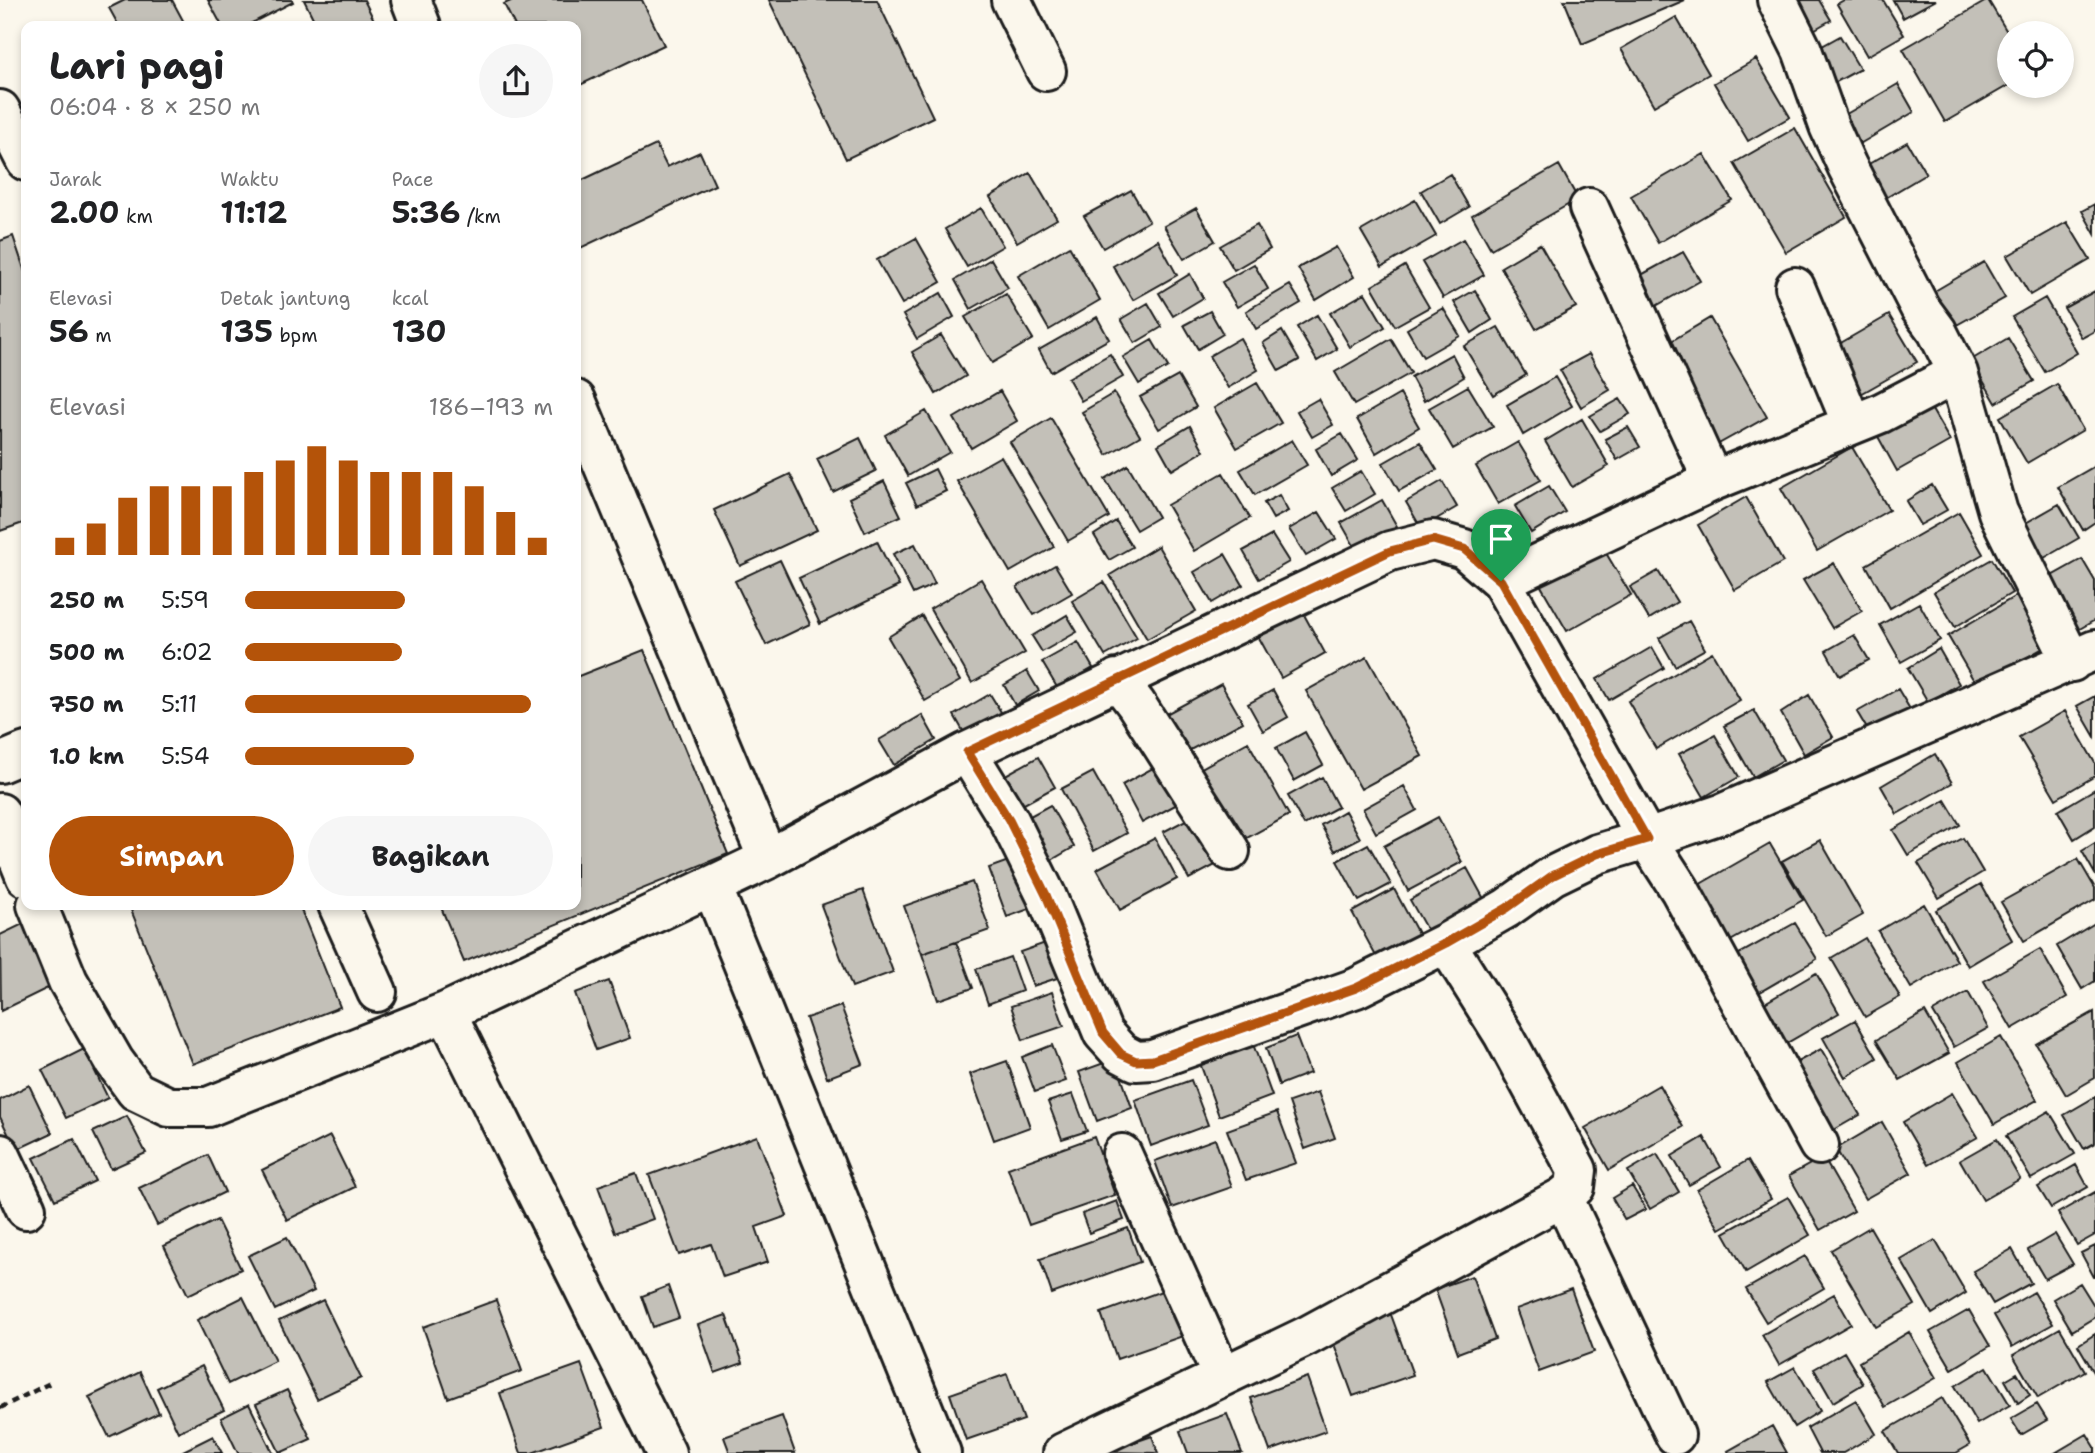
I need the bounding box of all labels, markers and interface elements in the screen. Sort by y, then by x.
map controls [1997,21,2074,98]
button: locate [1997,21,2074,98]
text: Lari pagi [49,40,225,91]
button: share [479,44,553,118]
text: 06:04 · 8 × 250 m [49,92,260,122]
text: Jarak [49,167,102,192]
text: Waktu [220,167,279,192]
text: Pace [392,167,433,192]
text: 2.00 [49,192,120,233]
text: 11:12 [220,192,287,233]
text: 5:36 [392,192,460,233]
text: km [120,204,153,229]
text: /km [460,204,501,229]
text: Elevasi [49,286,113,311]
text: Detak jantung [220,286,350,311]
text: kcal [392,286,429,311]
text: 56 [49,311,89,352]
text: 135 [220,311,273,352]
text: 130 [392,311,447,352]
text: m [89,323,112,348]
text: bpm [273,323,318,348]
text: Elevasi [49,392,126,422]
text: 186–193 m [429,392,553,422]
pin [1471,509,1531,581]
icon: arrive [1482,520,1520,558]
text: 250 m [49,585,124,615]
text: 5:59 [161,585,209,615]
text: 500 m [49,637,124,667]
text: 6:02 [161,637,213,667]
text: 750 m [49,689,124,719]
text: 5:11 [161,689,197,719]
text: 1.0 km [49,741,124,771]
text: 5:54 [161,741,210,771]
button: Simpan [49,816,294,896]
button: Bagikan [308,816,553,896]

